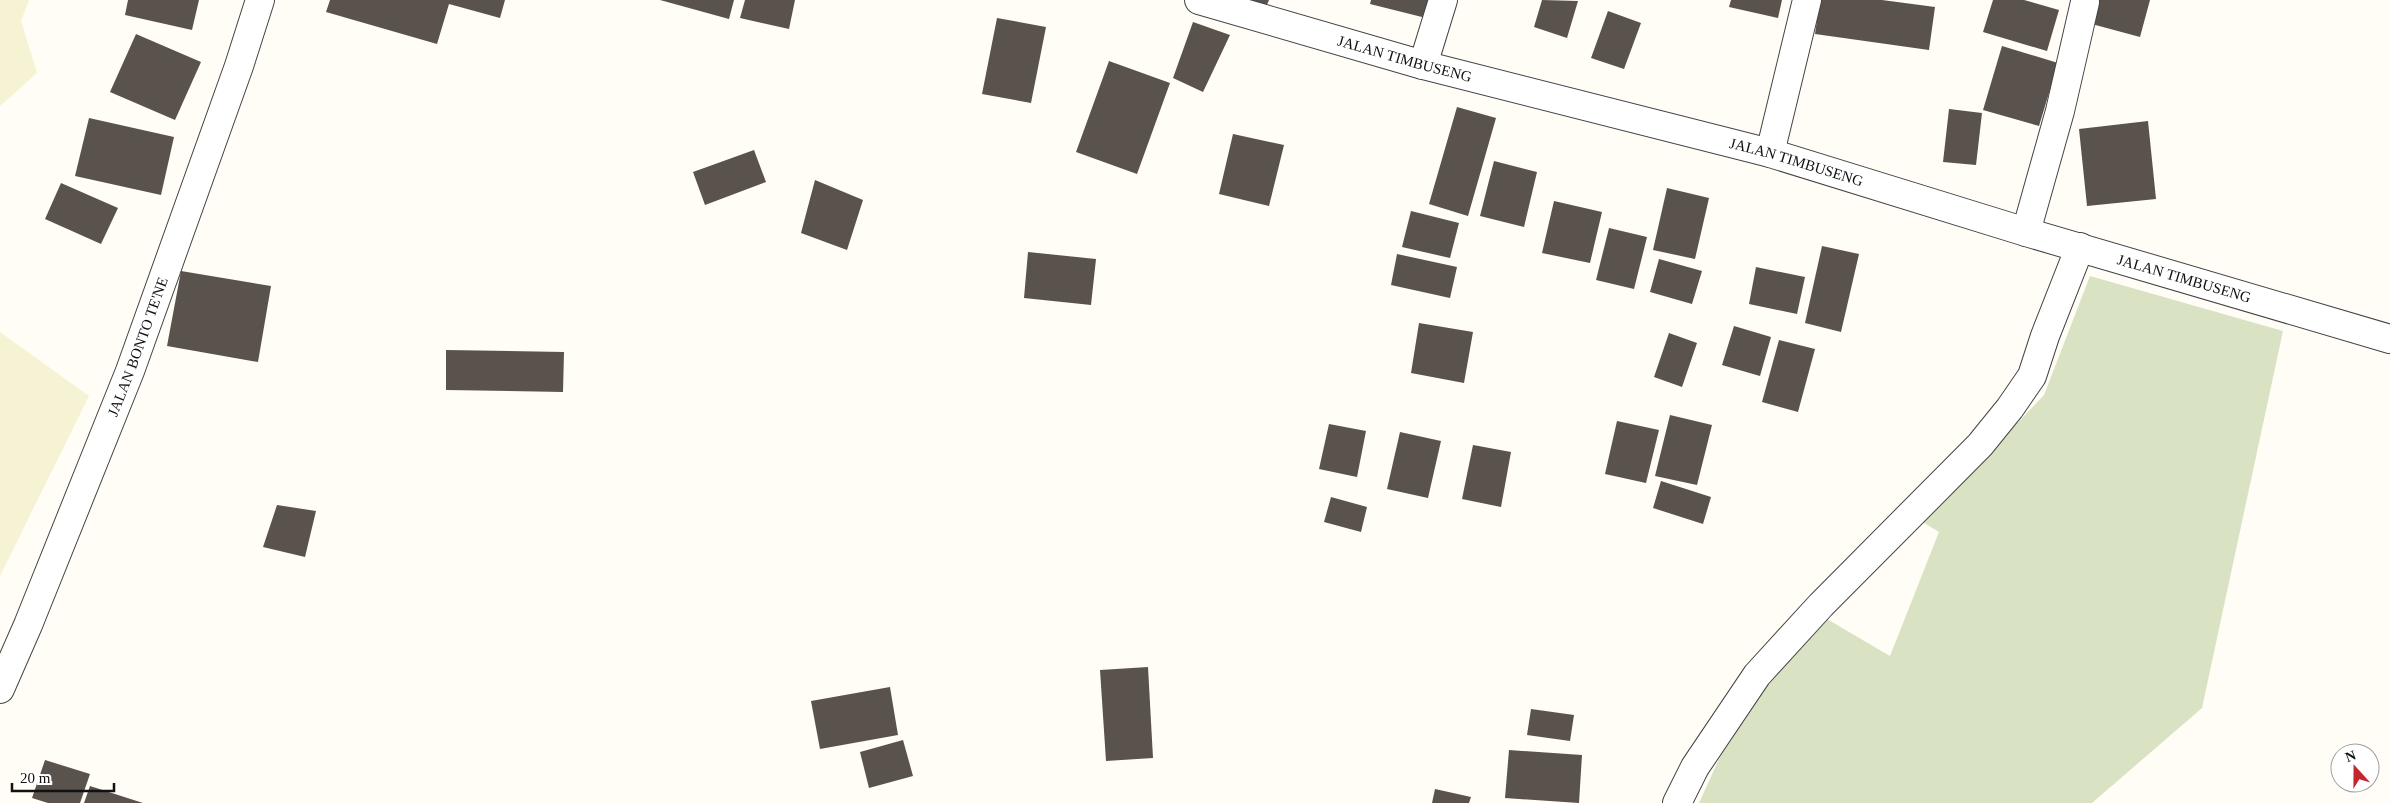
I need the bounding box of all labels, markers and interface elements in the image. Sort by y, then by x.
street label: JALAN TIMBUSENG [1336,33,1474,85]
street label: JALAN TIMBUSENG [1728,135,1865,189]
street label: JALAN TIMBUSENG [2115,251,2253,306]
street label: JALAN BONTO TE'NE [105,275,171,419]
north arrow [2330,743,2380,793]
text: N [2343,748,2358,765]
scale bar [12,760,115,792]
text: 20 m [20,770,51,786]

